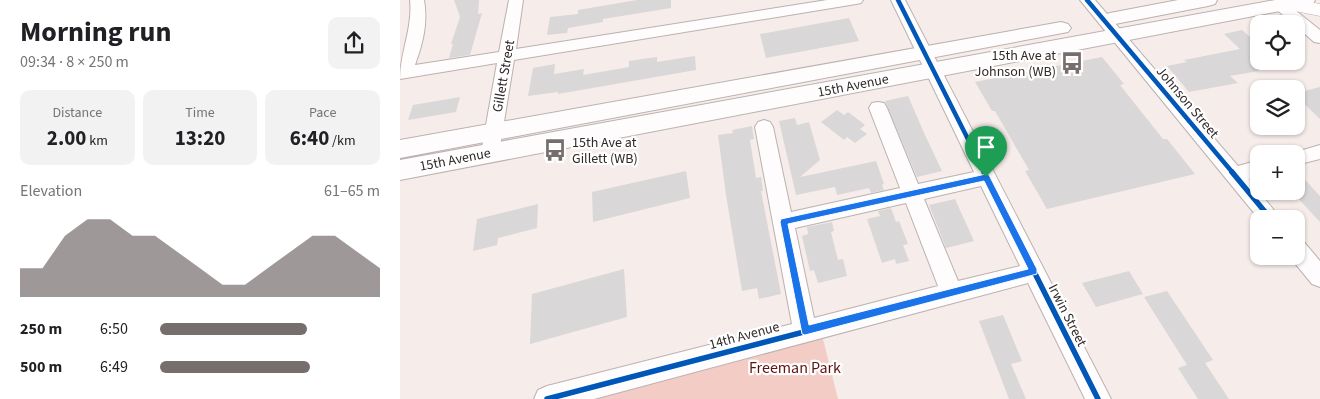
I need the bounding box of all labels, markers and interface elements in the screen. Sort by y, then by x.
text: Morning run [20,12,171,52]
map controls [1250,15,1305,265]
button: locate [1250,15,1305,70]
button: share [328,17,380,69]
street label: Gillett Street [488,38,520,114]
place label: 15th Ave at Johnson (WB) [975,46,1056,82]
bus stop icon: 15th Ave at Johnson (WB) [1059,50,1085,76]
text: 09:34 · 8 × 250 m [20,51,129,73]
street label: Johnson Street [1151,62,1224,143]
street label: 15th Avenue [816,69,891,103]
button: layers [1250,80,1305,135]
text: Distance [52,103,102,123]
text: Time [185,103,215,123]
text: Pace [309,103,336,123]
text: 2.00 [47,123,86,153]
text: 13:20 [175,123,225,153]
text: 6:40 [290,123,329,153]
pin [965,126,1007,177]
text: km [86,131,108,151]
text: /km [329,131,356,151]
place label: 15th Ave at Gillett (WB) [572,133,638,169]
icon: arrive [972,133,1000,161]
bus stop icon: 15th Ave at Gillett (WB) [542,137,568,163]
street label: 15th Avenue [418,143,493,177]
button: + [1250,145,1305,200]
text: Elevation [20,180,82,202]
text: 61–65 m [324,180,380,202]
button: − [1250,210,1305,265]
street label: Irwin Street [1043,281,1092,350]
street label: 14th Avenue [707,317,782,355]
text: 250 m [20,318,62,340]
text: 6:50 [100,318,128,340]
text: 500 m [20,356,62,378]
text: 6:49 [100,356,128,378]
park label: Freeman Park [749,357,841,379]

